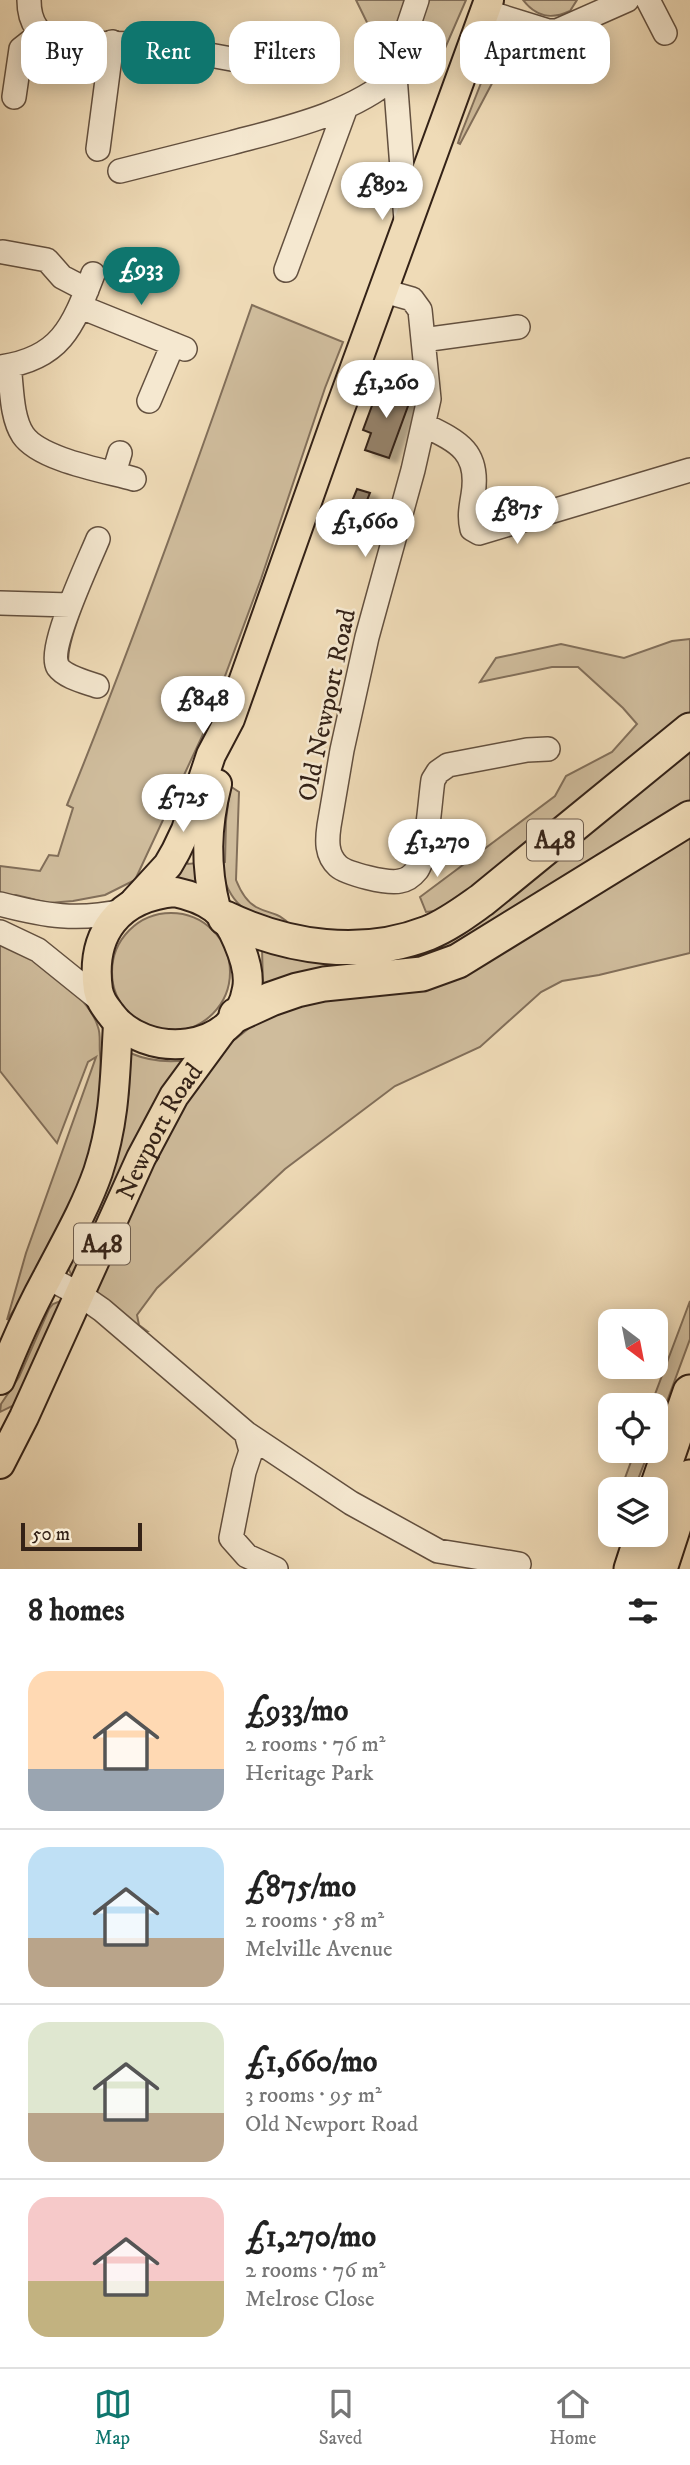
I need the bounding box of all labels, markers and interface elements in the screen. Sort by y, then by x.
chip: Buy [21,21,107,84]
chip: Rent [121,21,215,84]
chip: Filters [229,21,340,84]
chip: New [354,21,446,84]
chip: Apartment [460,21,610,84]
pin: £892 [341,162,423,222]
text: £892 [357,170,407,199]
pin: £933 [100,247,182,307]
text: £933 [119,255,163,284]
pin: £1,260 [329,360,443,420]
text: £1,260 [353,368,419,397]
pin: £875 [476,486,558,546]
text: £875 [492,494,542,523]
pin: £1,660 [308,500,422,559]
text: £1,660 [332,507,398,536]
street label: Old Newport Road [291,606,364,804]
pin: £848 [162,676,244,736]
text: £848 [177,684,229,713]
pin: £725 [142,774,224,834]
text: £725 [158,782,208,811]
pin: £1,270 [380,820,494,879]
road number: A48 [527,820,583,860]
text: £1,270 [404,827,470,856]
street label: Newport Road [109,1057,211,1205]
road number: A48 [74,1224,130,1264]
north arrow [598,1309,668,1379]
map controls [598,1309,668,1547]
button: locate [598,1393,668,1463]
button: layers [598,1477,668,1547]
scale bar [21,1520,142,1552]
text: 50 m [32,1523,70,1546]
icon: filters [624,1592,662,1630]
text: 8 homes [28,1593,125,1630]
text: £933/mo [245,1693,348,1730]
icon: home [84,1699,168,1783]
text: 2 rooms · 76 m² [245,1730,385,1759]
text: Heritage Park [245,1759,374,1788]
text: £875/mo [245,1869,356,1906]
icon: home [84,1875,168,1959]
text: 2 rooms · 58 m² [245,1906,384,1935]
text: Melville Avenue [245,1935,393,1964]
text: £1,660/mo [245,2044,377,2081]
icon: home [84,2050,168,2134]
text: 3 rooms · 95 m² [245,2081,382,2110]
text: Old Newport Road [245,2110,418,2139]
text: £1,270/mo [245,2219,376,2256]
icon: home [84,2225,168,2309]
text: 2 rooms · 76 m² [245,2256,385,2285]
text: Melrose Close [245,2285,375,2314]
tab: Map [94,2385,132,2450]
tab: Saved [319,2385,362,2450]
tab: Home [549,2385,596,2450]

